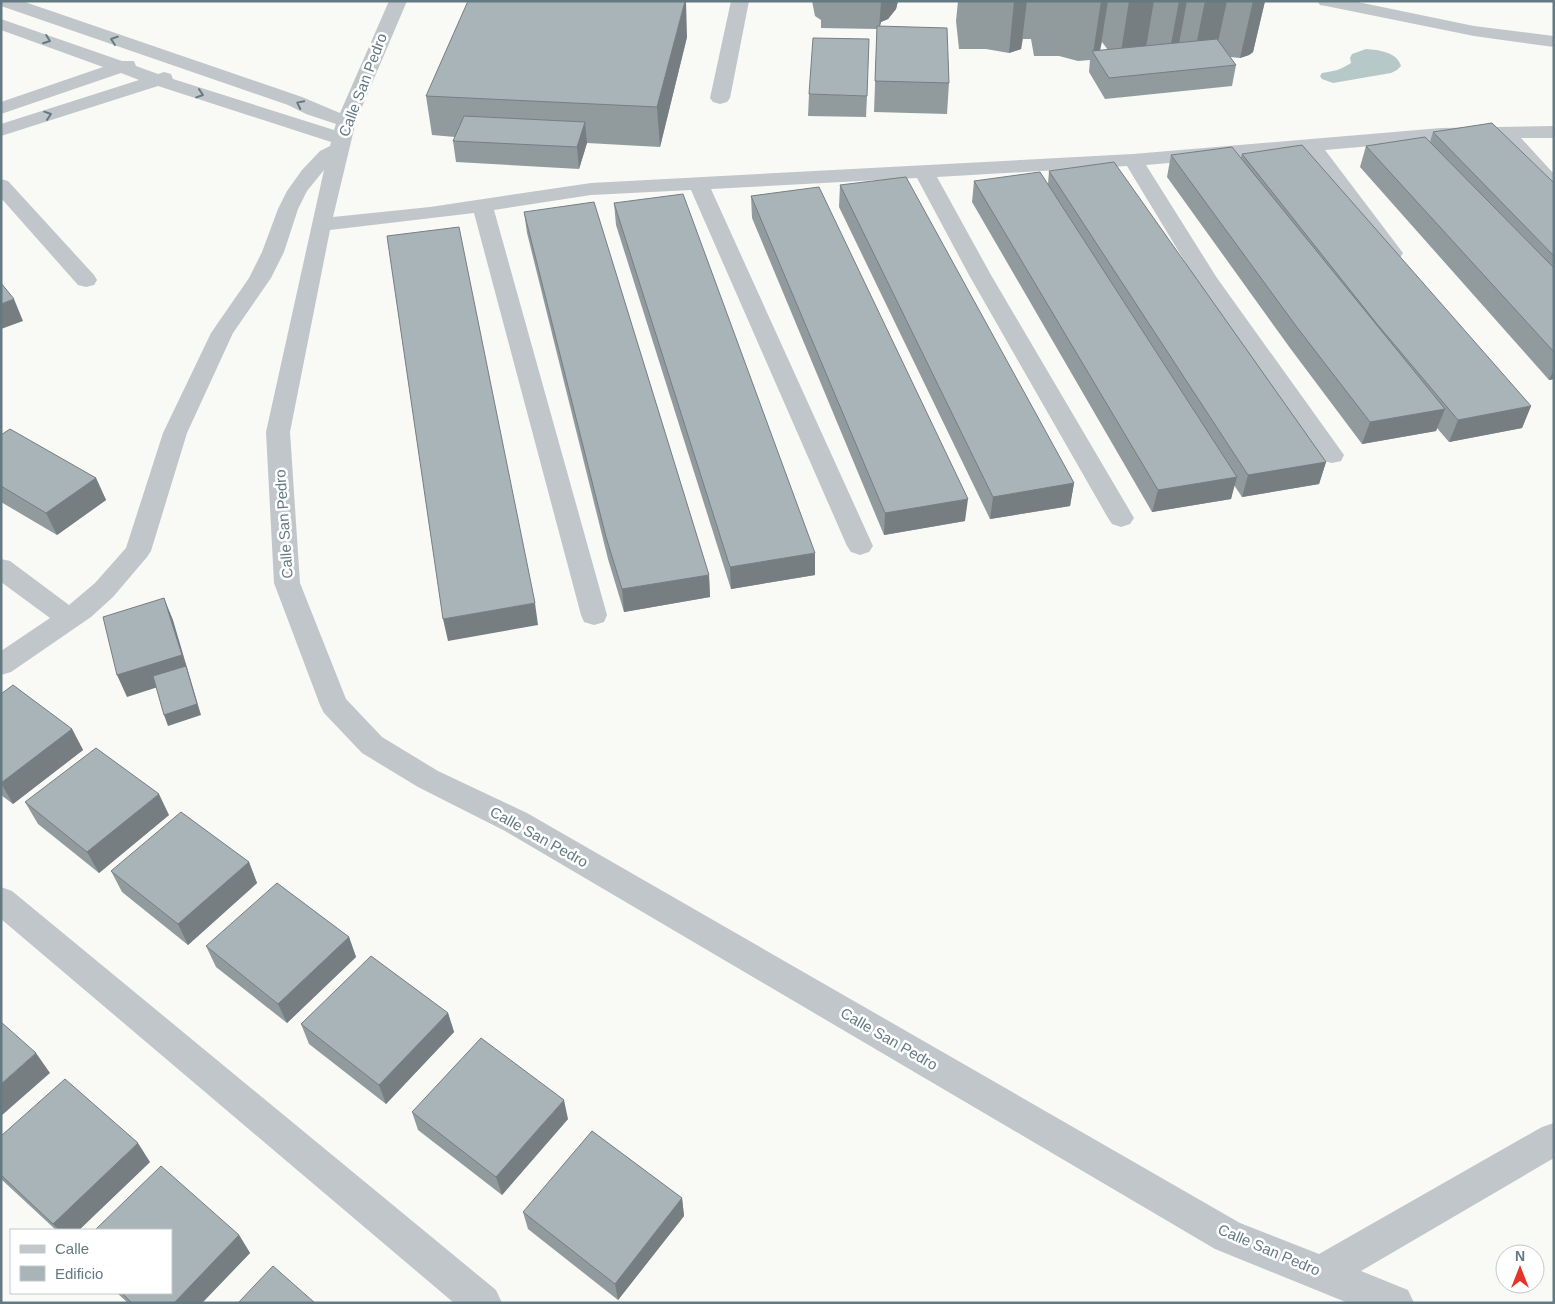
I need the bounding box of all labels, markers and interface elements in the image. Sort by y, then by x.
street label: Calle San Pedro [335,31,390,139]
one-way arrow [42,34,51,44]
one-way arrow [110,36,118,46]
one-way arrow [196,88,204,98]
one-way arrow [297,100,306,110]
one-way arrow [43,110,51,120]
street label: Calle San Pedro [271,469,296,579]
street label: Calle San Pedro [487,803,591,870]
street label: Calle San Pedro [838,1004,941,1073]
street label: Calle San Pedro [1216,1220,1323,1279]
legend [10,1229,172,1294]
text: Calle [55,1240,89,1257]
north arrow [1495,1244,1545,1294]
text: N [1515,1248,1525,1264]
text: Edificio [55,1265,103,1282]

